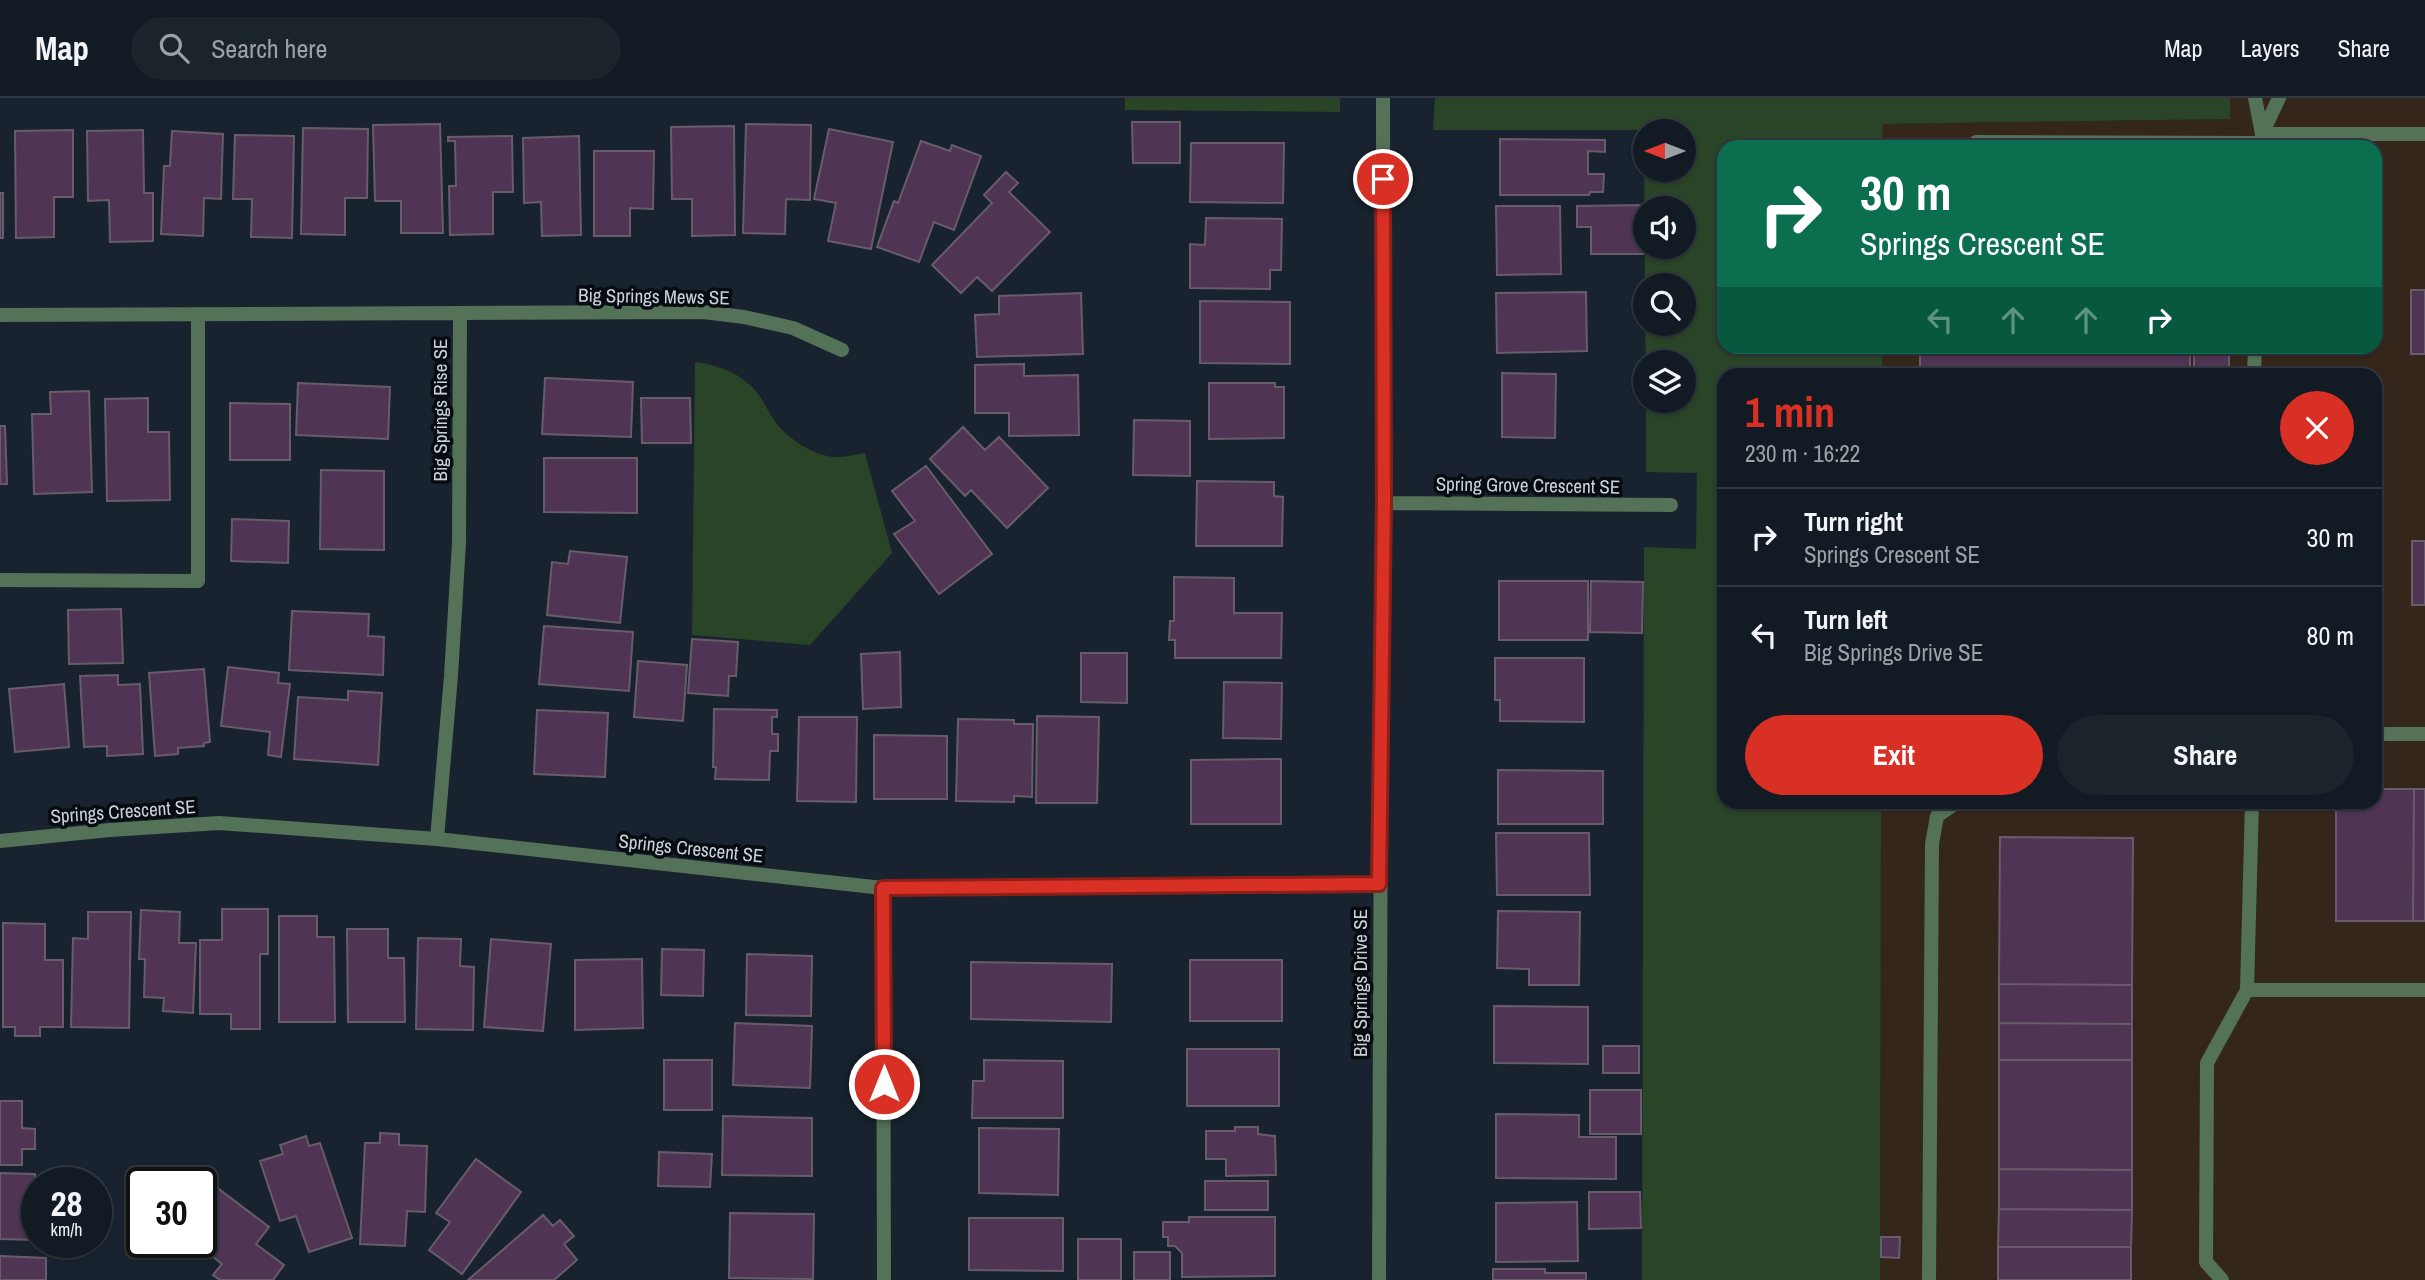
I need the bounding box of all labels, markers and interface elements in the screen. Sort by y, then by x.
search box [131,17,621,80]
text: Map [35,26,89,70]
icon: search [155,29,193,67]
text: Search here [211,31,327,66]
text: Map [2164,32,2202,64]
text: Layers [2240,32,2299,64]
text: Share [2337,32,2390,64]
north arrow [1633,119,1696,182]
map controls [1633,119,1696,413]
pin [1353,149,1413,209]
text: 30 m [1860,159,1952,225]
icon: arrive [1364,160,1402,198]
icon: right [1745,168,1836,259]
button: sound [1633,196,1696,259]
text: Springs Crescent SE [1860,222,2105,265]
button: search [1633,273,1696,336]
street label: Big Springs Mews SE [578,282,730,310]
icon: left [1921,301,1959,339]
icon: ahead [1994,301,2032,339]
icon: ahead [2067,301,2105,339]
icon: right [2140,301,2178,339]
street label: Big Springs Rise SE [427,339,453,481]
button: layers [1633,350,1696,413]
text: 1 min [1745,384,1835,440]
button: close [2280,391,2354,465]
text: 230 m · 16:22 [1745,438,1860,469]
street label: Spring Grove Crescent SE [1436,470,1620,500]
text: Turn right [1804,504,1903,539]
icon: right [1745,518,1783,556]
text: 30 m [2307,520,2354,555]
text: Springs Crescent SE [1804,539,1980,570]
text: Turn left [1804,602,1888,637]
icon: left [1745,616,1783,654]
text: 80 m [2307,618,2354,653]
text: Big Springs Drive SE [1804,637,1983,668]
button: Exit [1745,715,2043,795]
button: Share [2057,715,2354,795]
street label: Springs Crescent SE [50,793,196,829]
street label: Springs Crescent SE [617,827,765,869]
street label: Big Springs Drive SE [1347,909,1373,1057]
position arrow [847,1047,921,1121]
speed limit sign: 30 [126,1167,217,1258]
text: 28 [51,1180,82,1227]
text: km/h [51,1217,83,1242]

